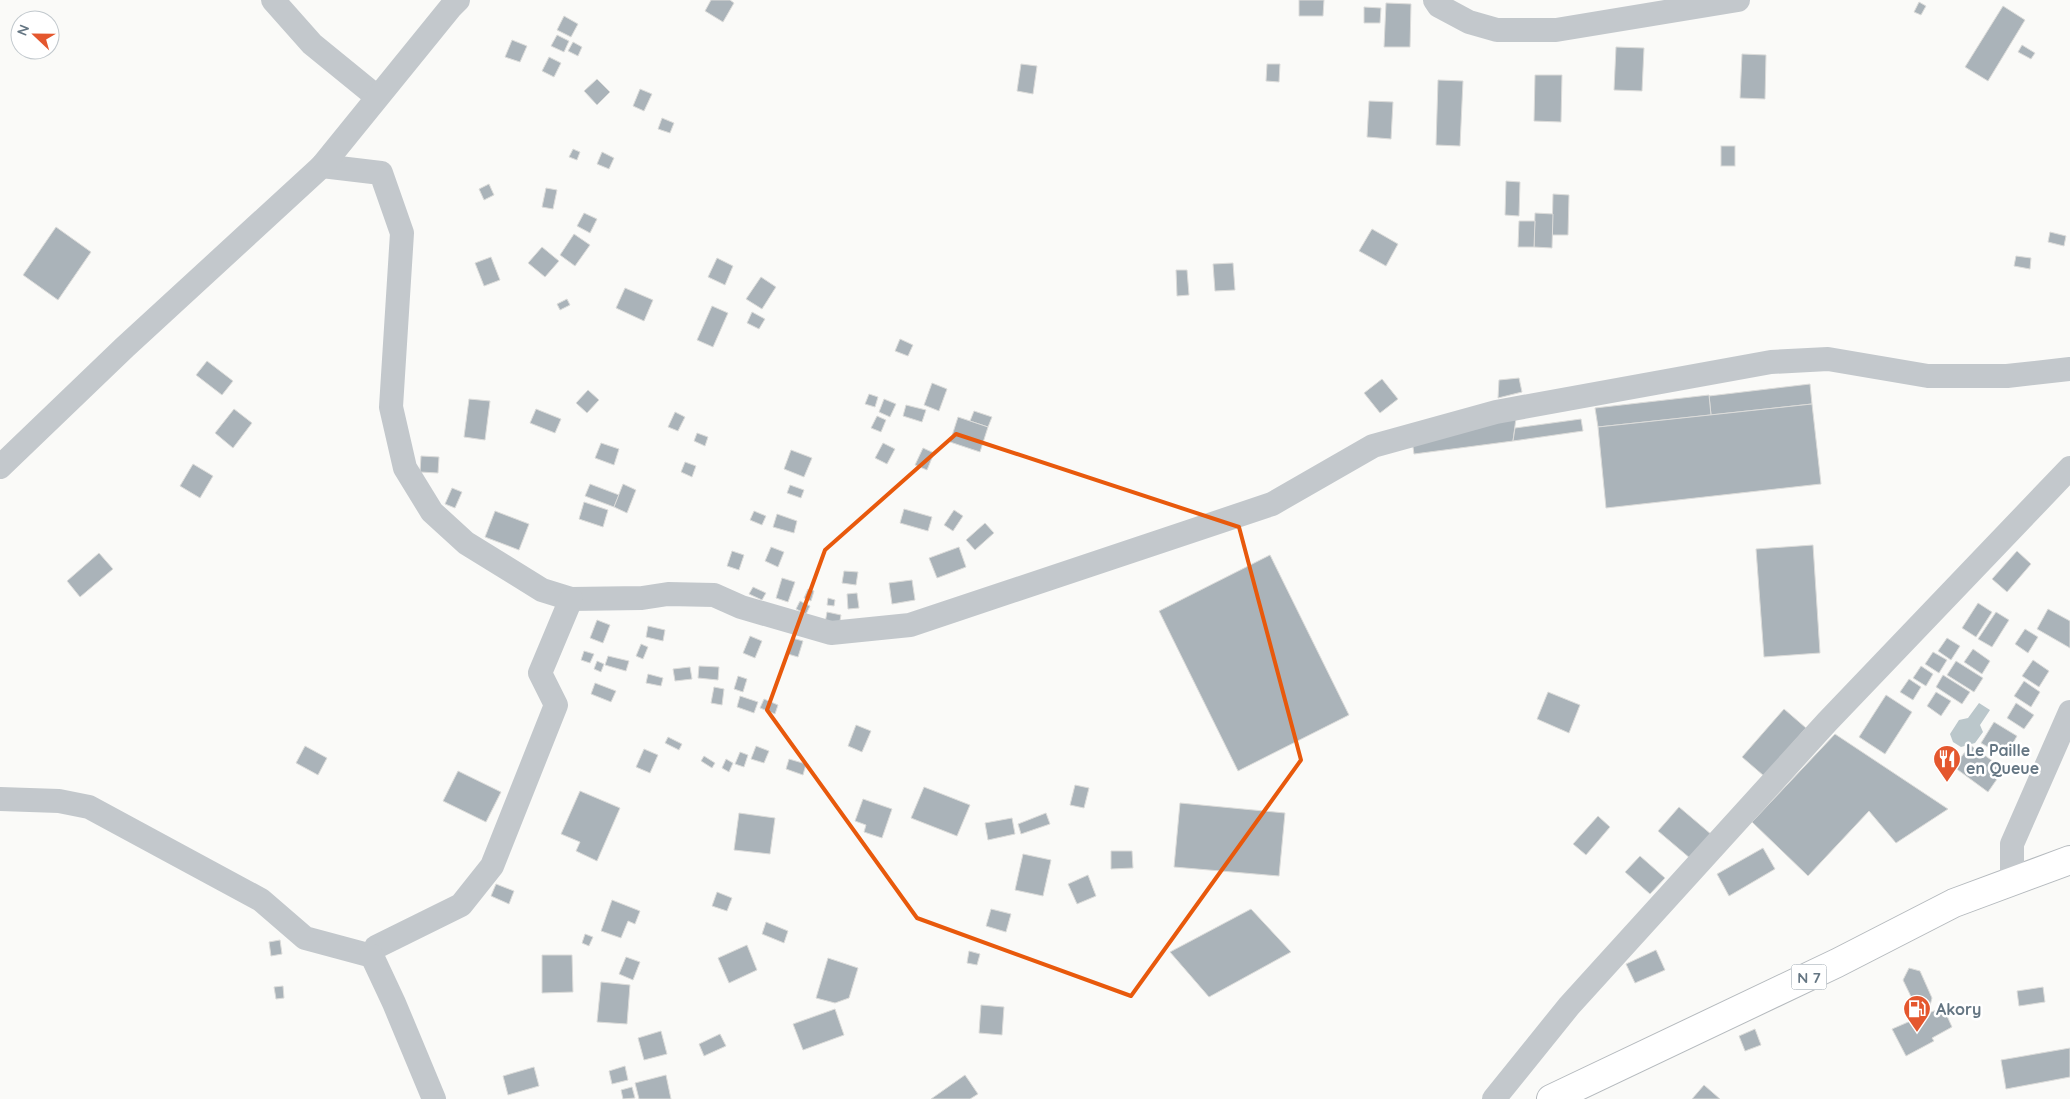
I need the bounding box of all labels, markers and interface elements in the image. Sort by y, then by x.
north arrow [10,10,60,60]
text: N [13,22,33,38]
place label: Le Paille en Queue [1966,740,2039,778]
restaurant icon: Le Paille en Queue [1932,744,1962,783]
road number: N 7 [1792,964,1826,990]
fuel station icon: Akory [1902,994,1932,1033]
place label: Akory [1936,999,1981,1019]

